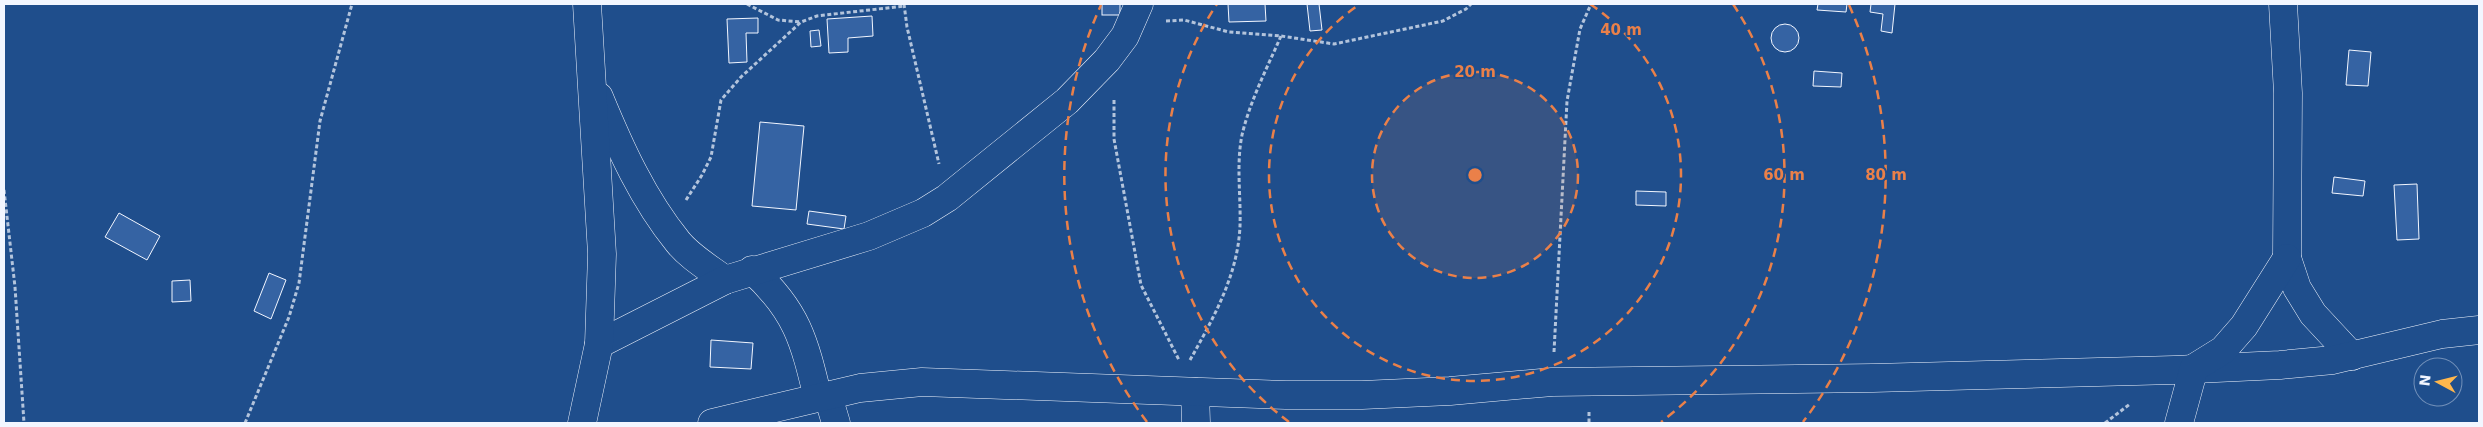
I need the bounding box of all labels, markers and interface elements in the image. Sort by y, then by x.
text: 40 m [1600,21,1642,39]
text: 20 m [1454,63,1496,81]
centre of rings [1466,166,1484,184]
text: 60 m [1763,166,1805,184]
text: 80 m [1865,166,1907,184]
north arrow [2413,357,2463,407]
text: N [2416,374,2434,387]

